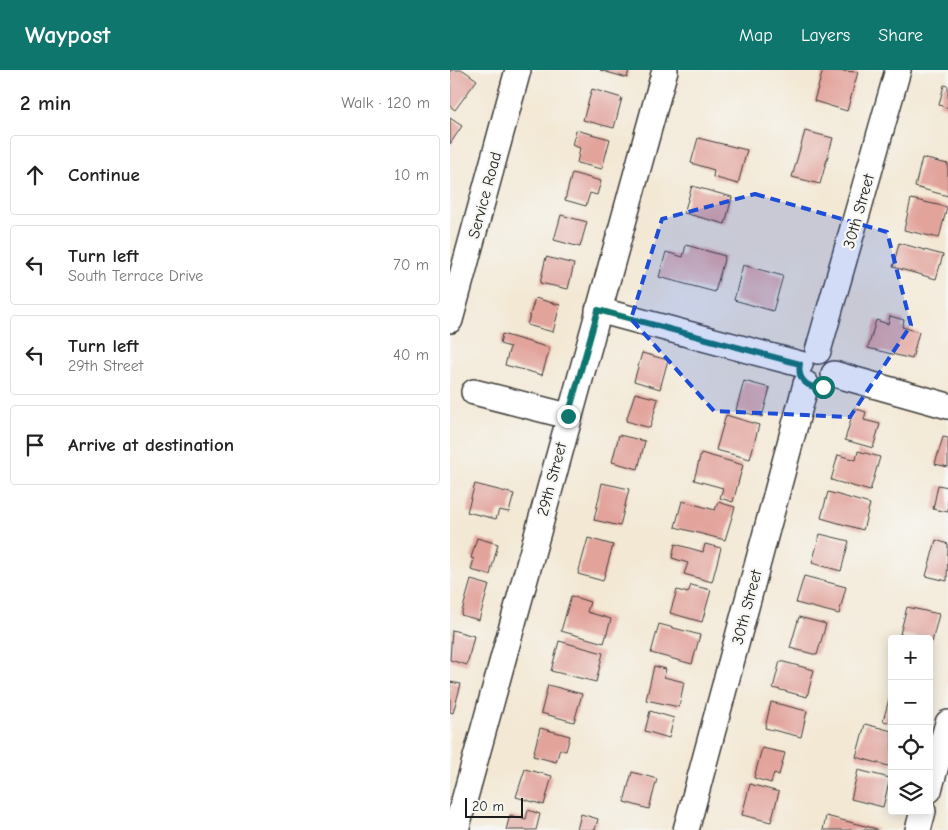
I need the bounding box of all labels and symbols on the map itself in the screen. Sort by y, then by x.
street label: Service Road [465,150,505,241]
street label: 30th Street [840,172,878,250]
route start [812,376,835,399]
route end [557,405,580,428]
street label: 29th Street [534,440,571,518]
street label: 30th Street [728,568,766,646]
scale bar [465,795,522,818]

